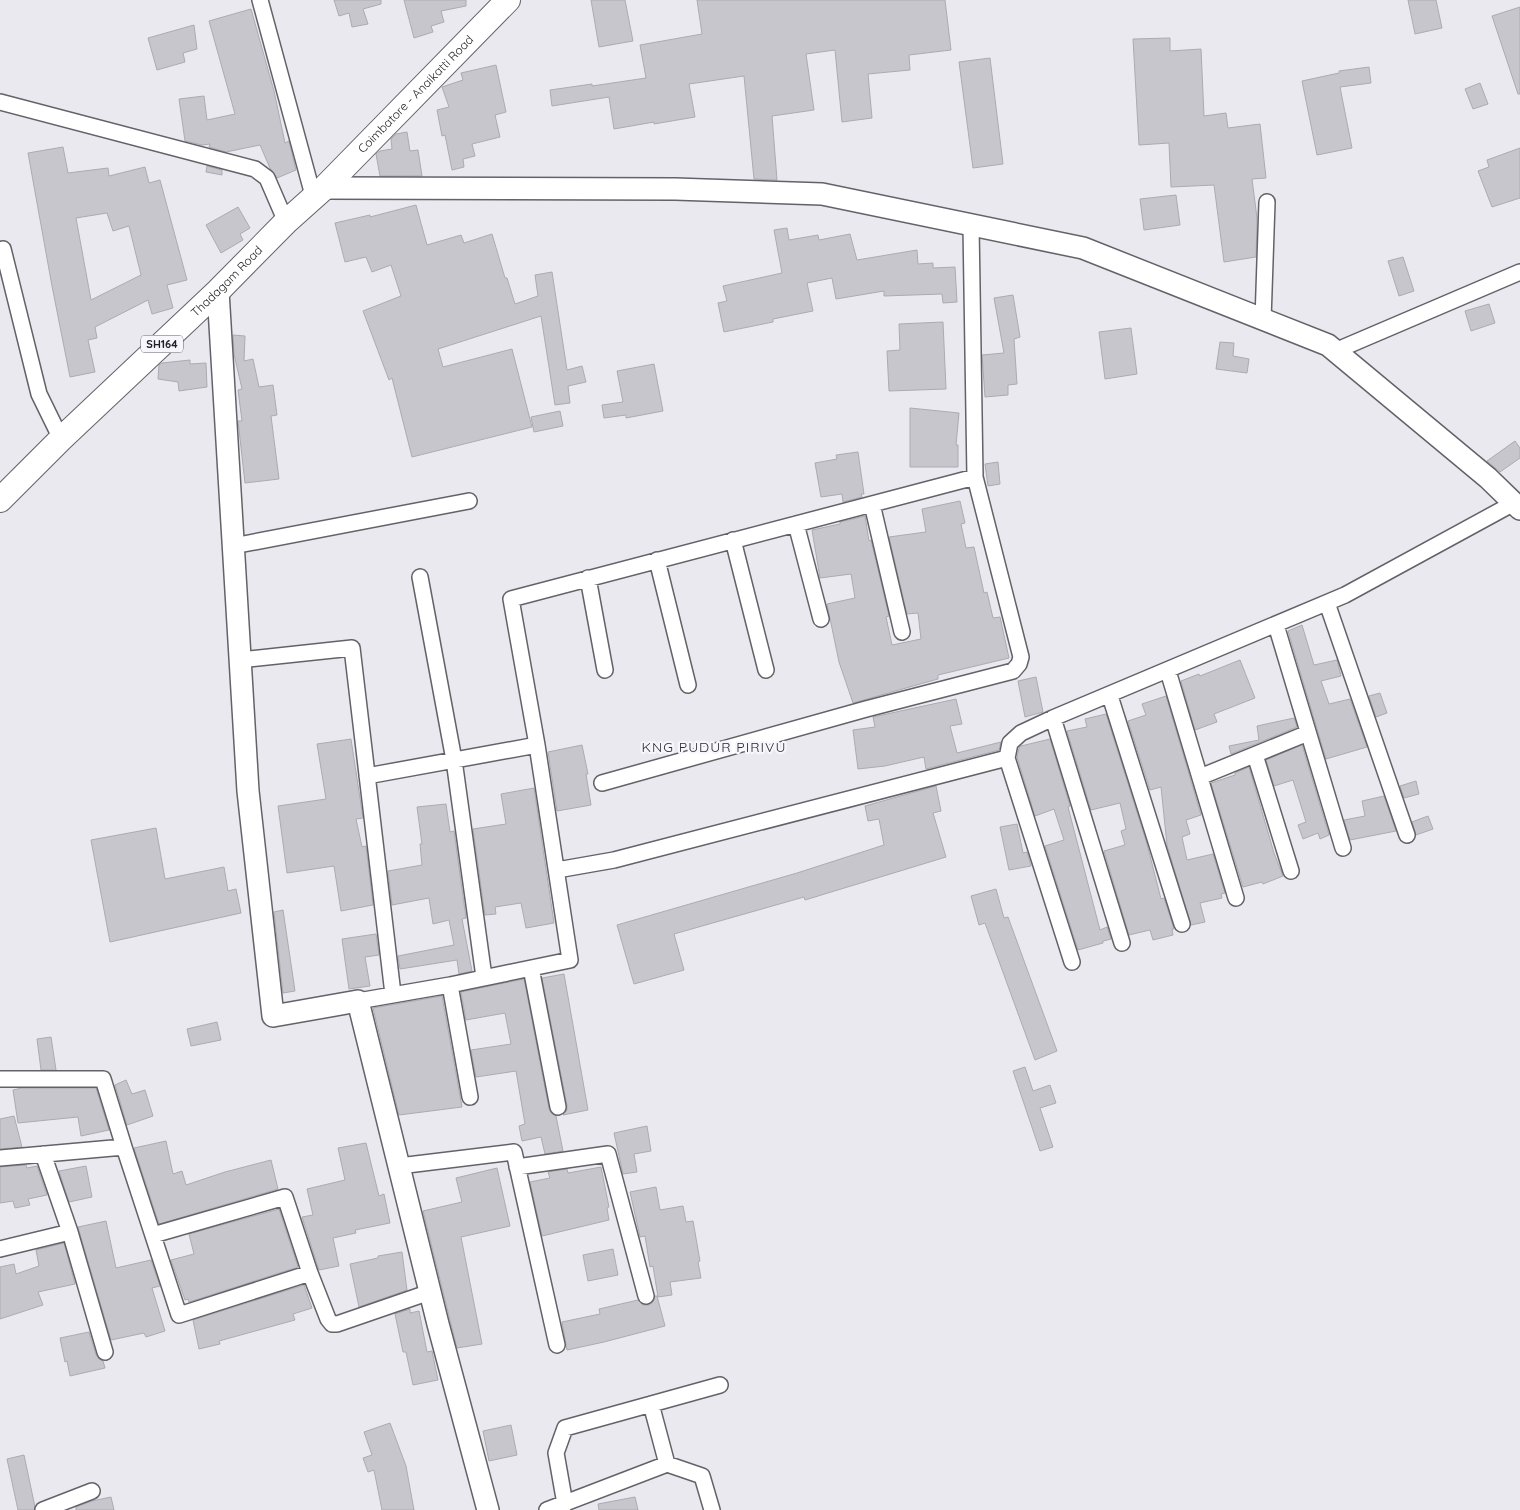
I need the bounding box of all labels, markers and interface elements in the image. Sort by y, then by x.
street label: Coimbatore - Anaikatti Road [354,32,476,156]
street label: Thadagam Road [188,242,265,320]
road number: SH164 [141,336,183,352]
district label: KNG PUDUR PIRIVU [642,738,786,756]

